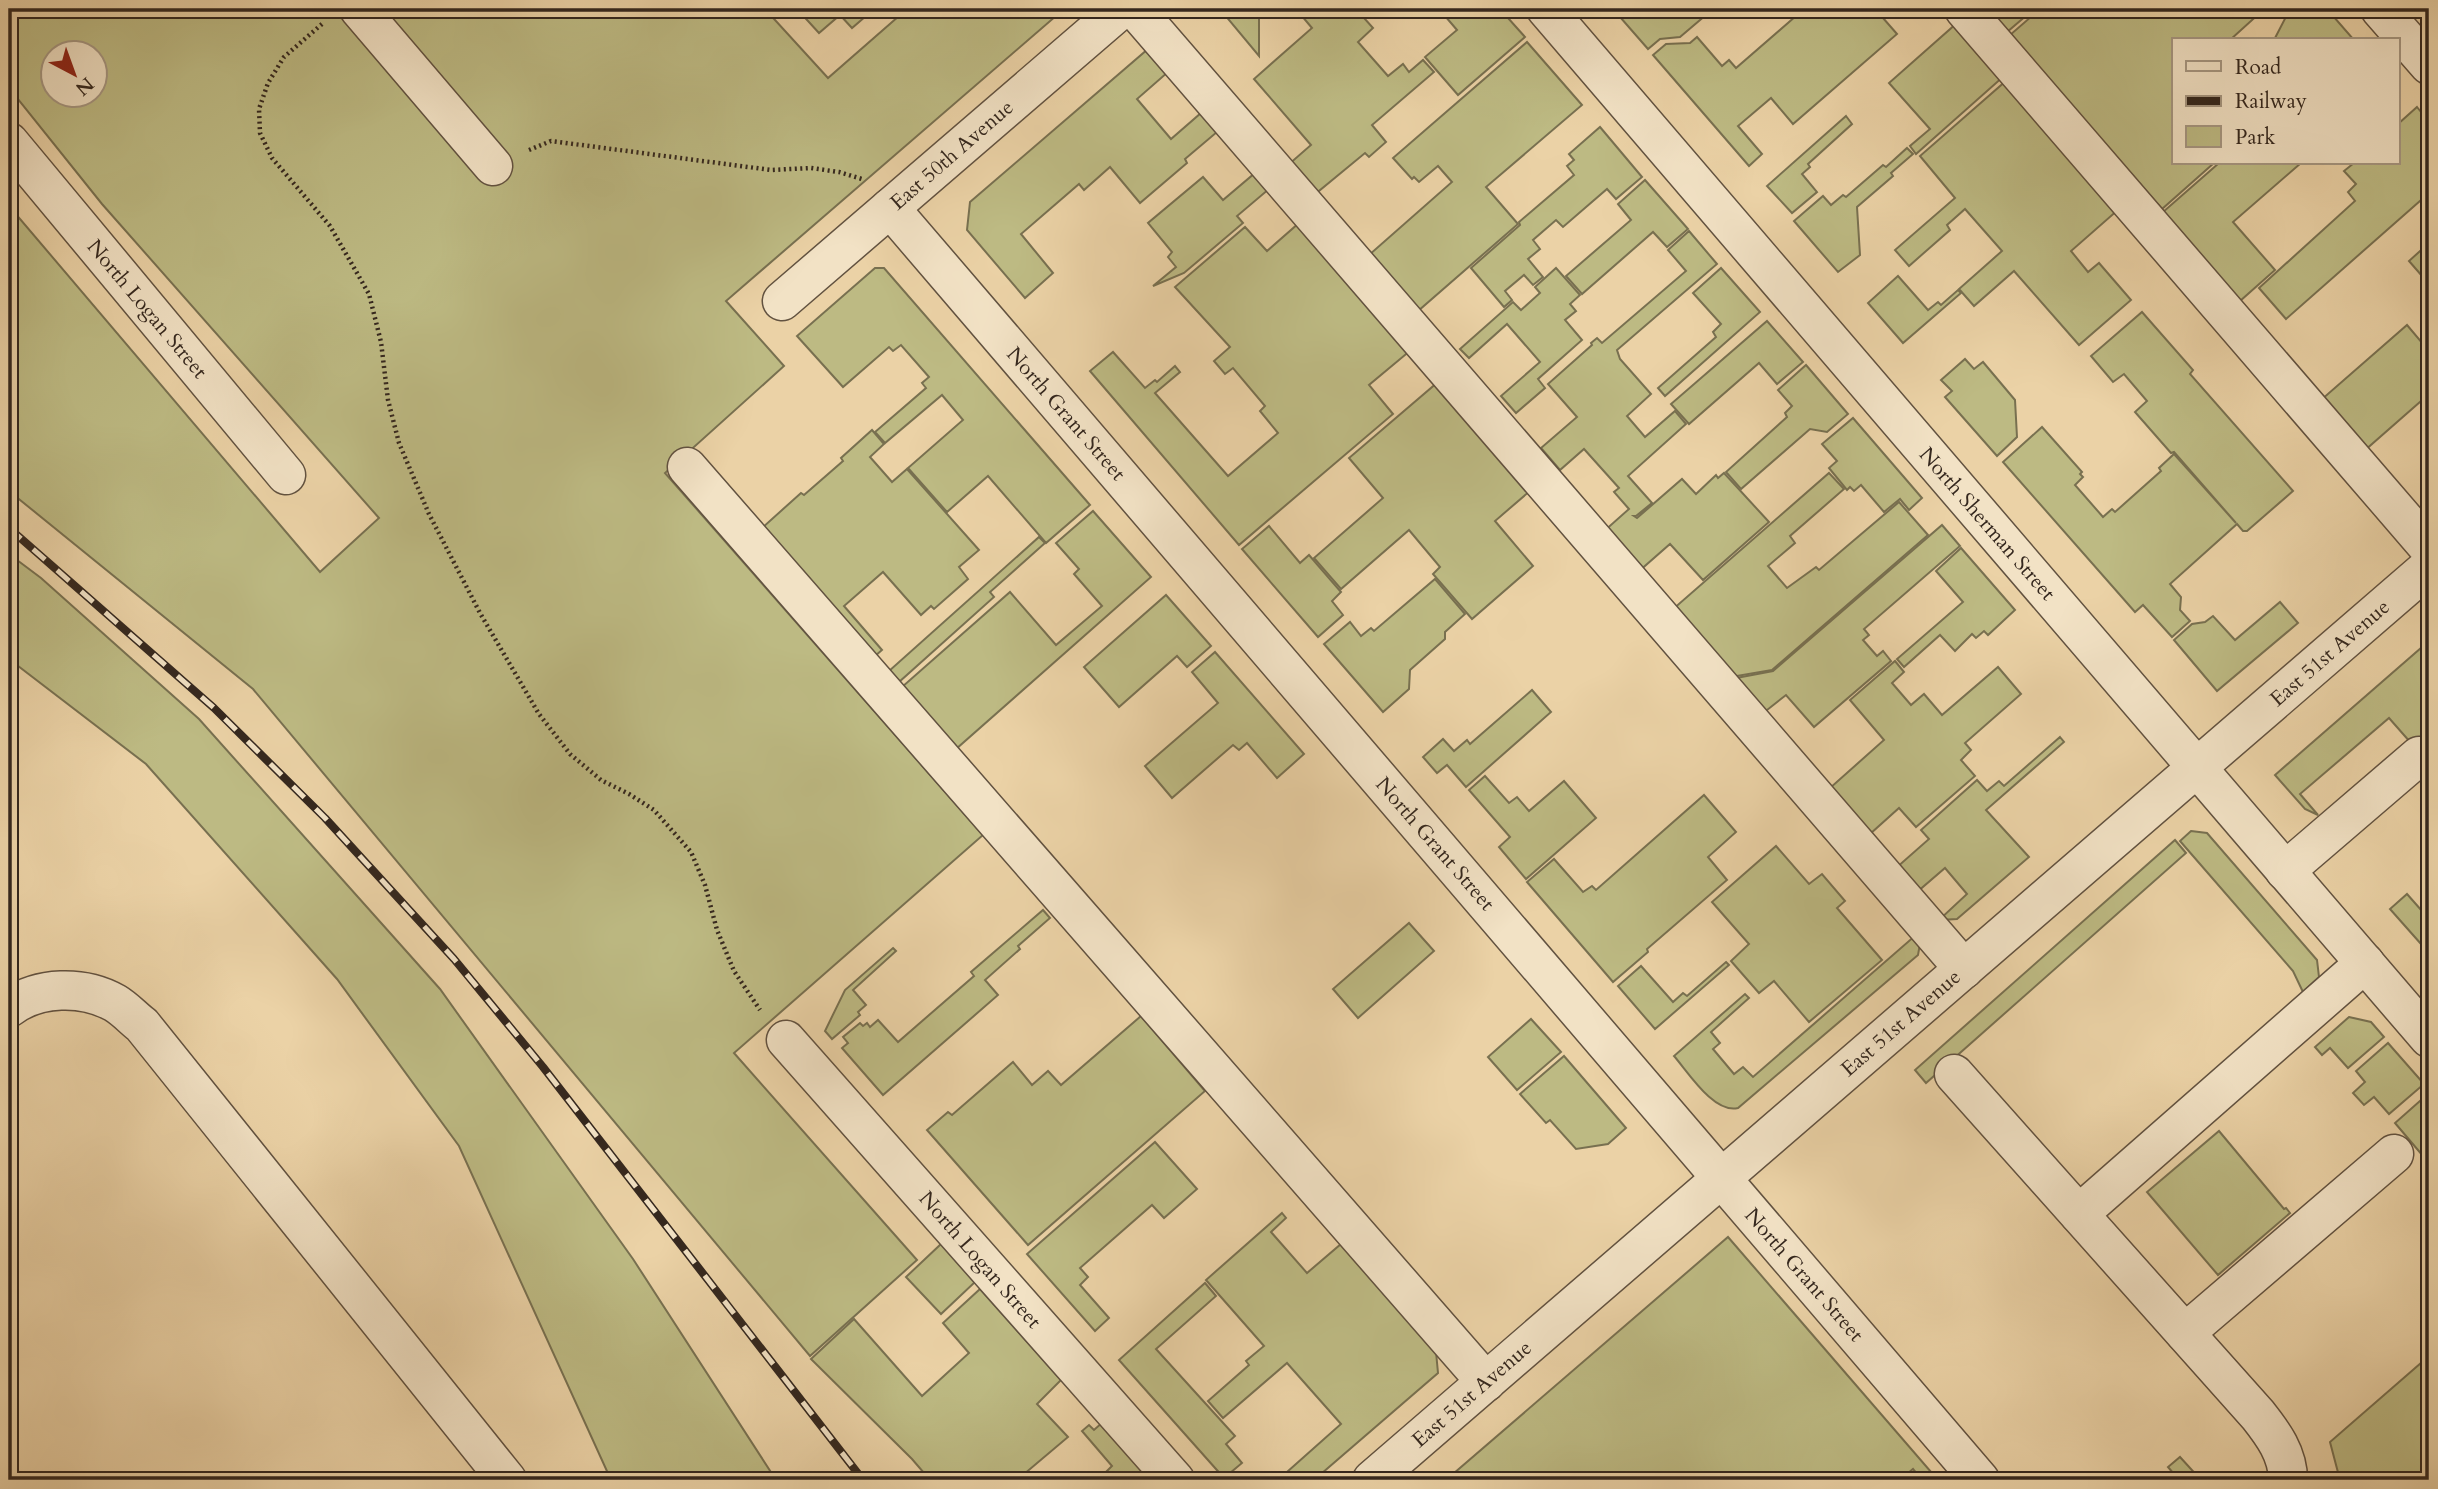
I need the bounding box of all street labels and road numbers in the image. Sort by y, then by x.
street label: East 50th Avenue [884,93,1020,217]
street label: North Logan Street [80,233,214,385]
street label: North Grant Street [1000,341,1133,487]
street label: North Sherman Street [1912,441,2062,607]
street label: East 51st Avenue [2264,593,2396,713]
street label: North Grant Street [1369,771,1502,917]
street label: East 51st Avenue [1835,963,1967,1083]
street label: North Logan Street [912,1185,1048,1335]
street label: North Grant Street [1738,1202,1871,1348]
street label: East 51st Avenue [1406,1334,1538,1454]

